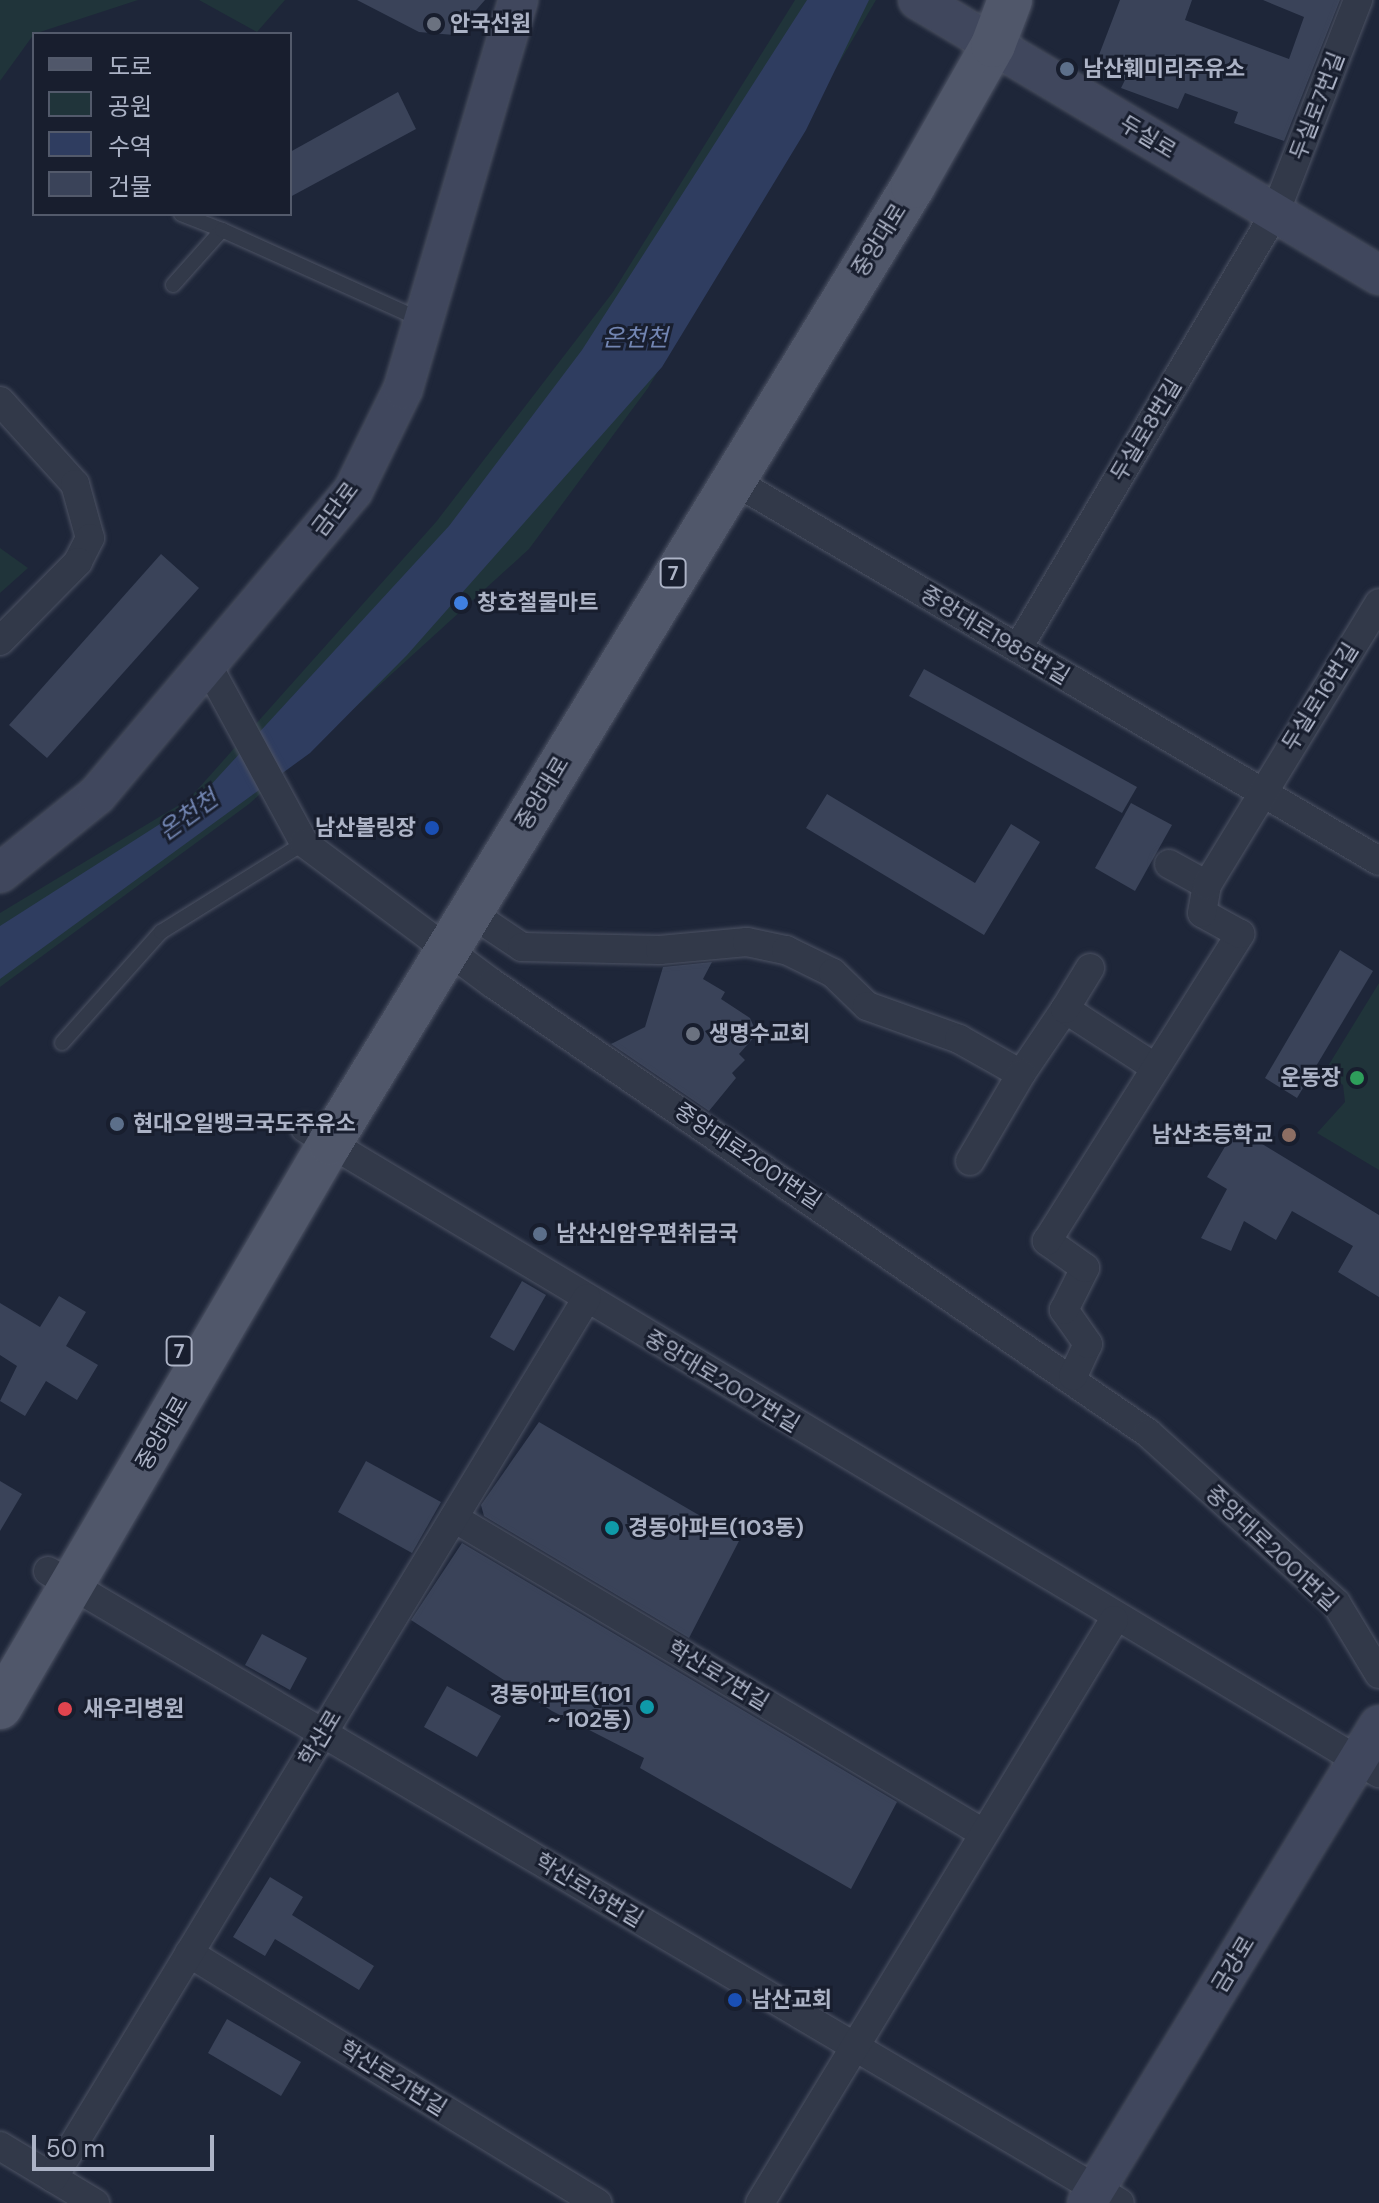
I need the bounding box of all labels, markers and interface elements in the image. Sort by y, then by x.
place label: 안국선원 [450,11,531,37]
marker: 안국선원 [425,15,443,33]
legend [32,32,292,216]
street label: 두실로7번길 [1284,49,1350,163]
text: 도로 [108,51,152,82]
place label: 남산훼미리주유소 [1083,56,1245,82]
marker: 남산훼미리주유소 [1058,60,1076,78]
text: 공원 [108,91,152,122]
street label: 두실로 [1115,110,1181,164]
text: 수역 [108,131,152,162]
text: 건물 [108,171,152,202]
street label: 중앙대로 [846,199,912,281]
water label: 온천천 [602,324,668,352]
street label: 두실로8번길 [1105,374,1187,486]
street label: 금단로 [306,477,364,541]
road number: 7 [659,557,687,589]
street label: 중앙대로1985번길 [916,580,1074,690]
place label: 창호철물마트 [477,590,598,616]
marker: 창호철물마트 [452,594,470,612]
street label: 두실로16번길 [1277,638,1363,756]
street label: 중앙대로 [510,752,574,834]
water label: 온천천 [153,784,223,846]
place label: 남산볼링장 [315,815,416,841]
marker: 남산볼링장 [423,819,441,837]
place label: 생명수교회 [709,1021,810,1047]
marker: 생명수교회 [684,1025,702,1043]
place label: 운동장 [1280,1065,1341,1091]
marker: 운동장 [1348,1069,1366,1087]
street label: 중앙대로2001번길 [670,1097,826,1215]
place label: 현대오일뱅크국도주유소 [133,1111,356,1137]
marker: 현대오일뱅크국도주유소 [108,1115,126,1133]
place label: 남산초등학교 [1152,1122,1273,1148]
marker: 남산초등학교 [1280,1126,1298,1144]
place label: 남산신암우편취급국 [556,1221,738,1247]
marker: 남산신암우편취급국 [531,1225,549,1243]
street label: 중앙대로2007번길 [640,1325,804,1437]
road number: 7 [165,1335,193,1367]
street label: 중앙대로 [130,1391,194,1475]
street label: 중앙대로2001번길 [1201,1480,1343,1616]
place label: 경동아파트(103동) [628,1515,804,1541]
marker: 경동아파트(103동) [603,1519,621,1537]
street label: 학산로7번길 [663,1635,773,1715]
place label: 경동아파트(101 ~ 102동) [489,1681,631,1732]
place label: 새우리병원 [83,1696,184,1722]
marker: 새우리병원 [54,1698,76,1720]
marker: 경동아파트(101 ~ 102동) [638,1698,656,1716]
street label: 학산로 [293,1705,347,1771]
street label: 학산로13번길 [530,1848,648,1932]
street label: 금강로 [1206,1931,1260,1997]
place label: 남산교회 [751,1987,832,2013]
marker: 남산교회 [726,1991,744,2009]
street label: 학산로21번길 [335,2035,451,2121]
scale bar [36,2119,218,2169]
text: 50 m [46,2133,105,2164]

